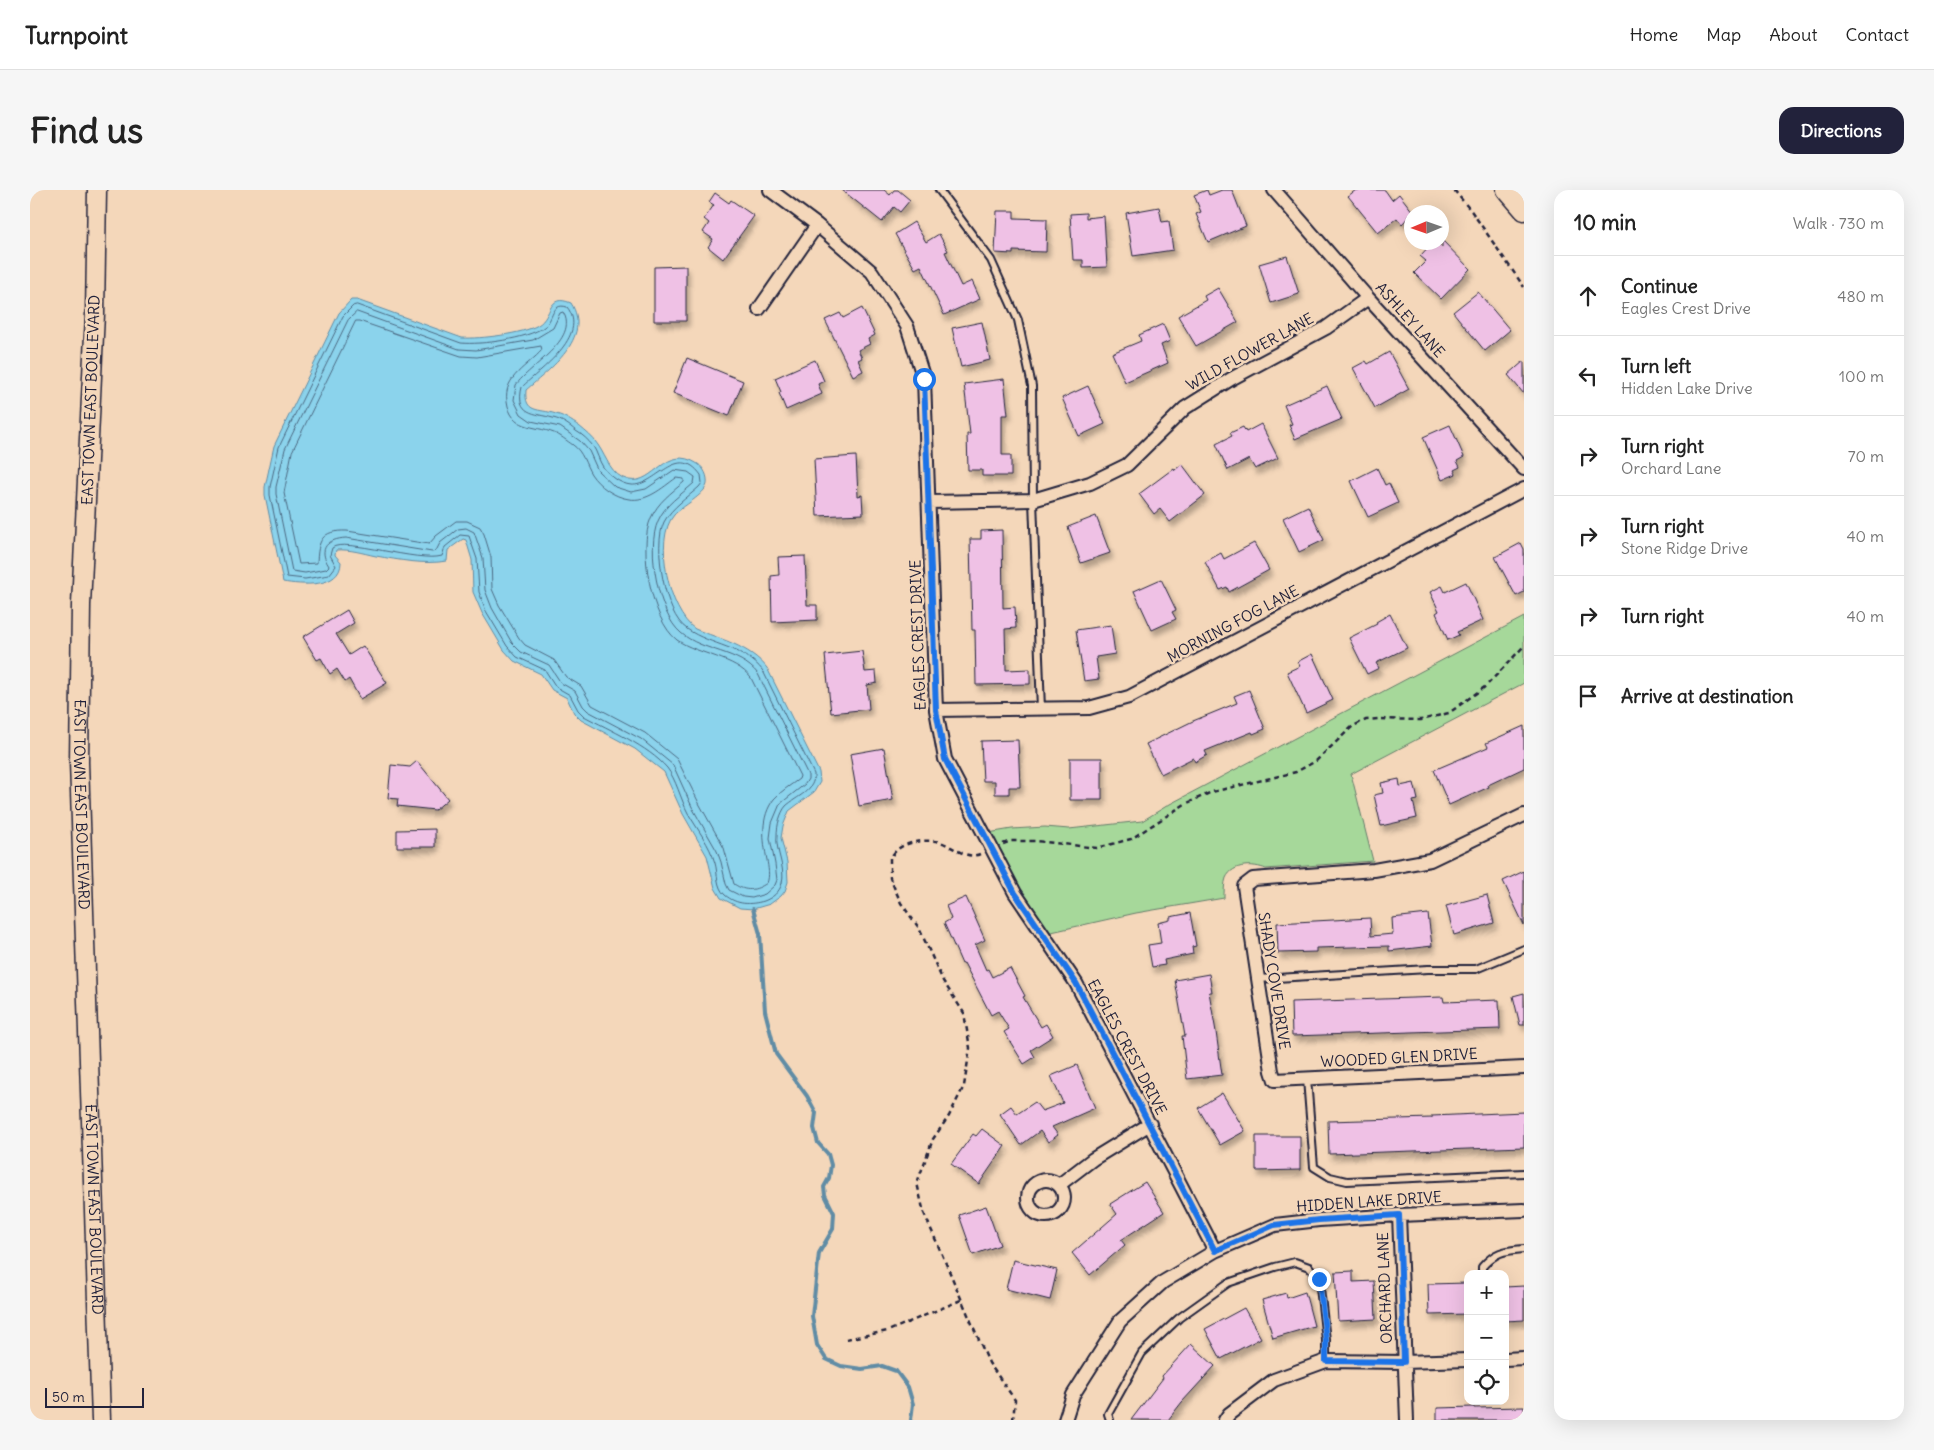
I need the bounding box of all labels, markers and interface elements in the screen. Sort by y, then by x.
text: Turnpoint [25,20,128,50]
text: Home [1630,23,1678,46]
text: Map [1706,23,1741,46]
text: About [1769,23,1817,46]
text: Contact [1845,23,1909,46]
button: Directions [1779,107,1904,154]
text: Find us [30,108,143,152]
north arrow [1404,205,1449,250]
text: 10 min [1574,209,1636,236]
text: Walk · 730 m [1793,213,1884,233]
text: Continue [1621,274,1698,298]
street label: ASHLEY LANE [1372,278,1449,361]
icon: ahead [1574,282,1602,310]
text: 480 m [1837,286,1884,306]
street label: EAST TOWN EAST BOULEVARD [77,295,104,505]
text: Eagles Crest Drive [1621,298,1751,318]
street label: WILD FLOWER LANE [1183,309,1317,394]
text: Turn left [1621,354,1691,378]
icon: left [1574,362,1602,390]
text: 100 m [1839,366,1884,386]
route start [913,368,936,391]
text: Hidden Lake Drive [1621,378,1753,398]
text: Turn right [1621,434,1704,458]
icon: right [1574,442,1602,470]
text: 70 m [1848,446,1884,466]
text: Orchard Lane [1621,458,1721,478]
text: Turn right [1621,514,1704,538]
icon: right [1574,522,1602,550]
text: 40 m [1846,526,1884,546]
text: Stone Ridge Drive [1621,538,1748,558]
street label: EAGLES CREST DRIVE [905,559,930,711]
street label: MORNING FOG LANE [1164,581,1302,666]
icon: right [1574,602,1602,630]
text: Turn right [1621,604,1704,628]
text: 40 m [1846,606,1884,626]
icon: arrive [1574,682,1602,710]
text: Arrive at destination [1621,684,1794,708]
street label: EAST TOWN EAST BOULEVARD [70,699,94,910]
street label: SHADY COVE DRIVE [1254,911,1295,1051]
street label: EAGLES CREST DRIVE [1084,976,1171,1118]
street label: WOODED GLEN DRIVE [1320,1044,1478,1071]
street label: EAST TOWN EAST BOULEVARD [81,1104,107,1315]
street label: HIDDEN LAKE DRIVE [1296,1187,1442,1216]
street label: ORCHARD LANE [1373,1232,1396,1344]
route end [1308,1268,1331,1291]
map controls [1464,1270,1509,1405]
button: + [1464,1270,1509,1315]
button: − [1464,1315,1509,1360]
button: locate [1464,1360,1509,1405]
scale bar [45,1385,144,1408]
text: 50 m [52,1388,85,1406]

